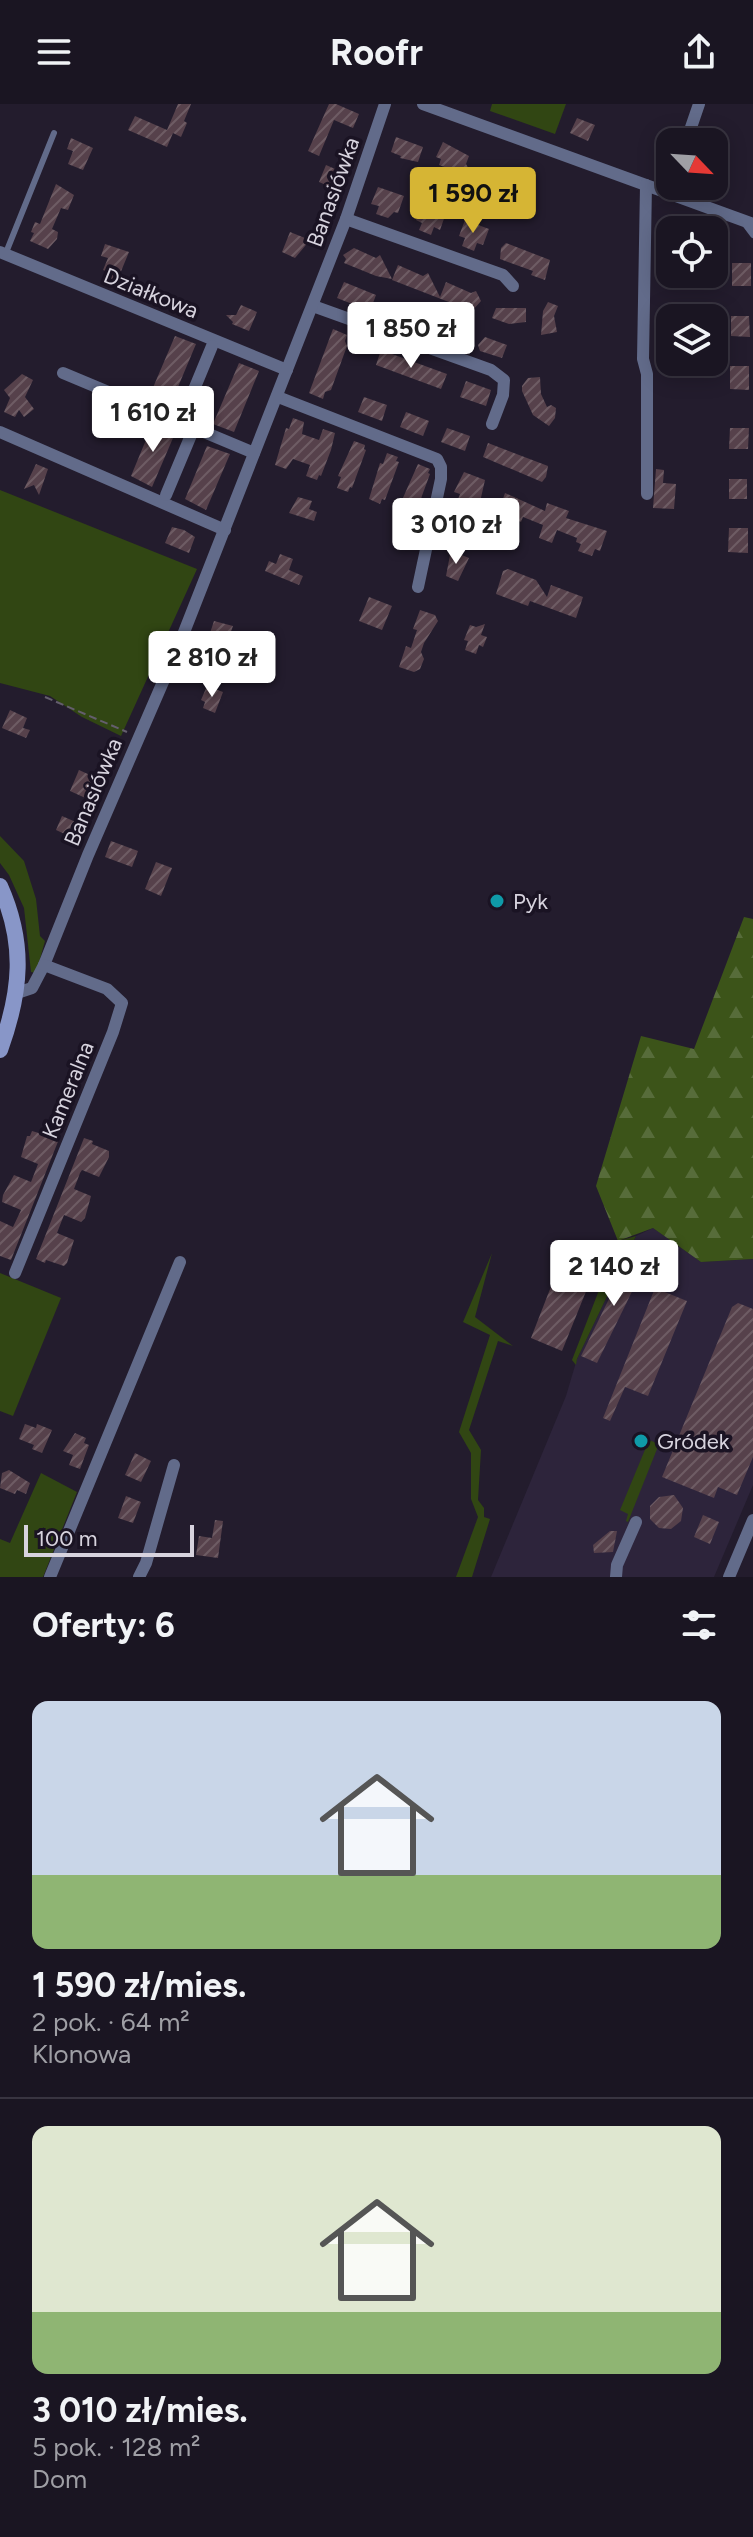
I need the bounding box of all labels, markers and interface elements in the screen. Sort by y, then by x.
icon: menu [32,30,76,74]
icon: share [677,30,721,74]
text: Roofr [330,31,423,74]
north arrow [656,128,728,200]
map controls [656,128,728,376]
street label: Banasiówka [301,133,365,251]
pin: 1 590 zł [390,167,556,235]
text: 1 590 zł [428,177,518,209]
button: locate [656,216,728,288]
street label: Działkowa [100,262,202,324]
pin: 1 850 zł [328,302,494,370]
button: layers [656,304,728,376]
text: 1 850 zł [365,312,457,344]
pin: 1 610 zł [70,386,236,454]
text: 1 610 zł [110,396,196,428]
pin: 3 010 zł [373,498,539,566]
text: 3 010 zł [410,508,502,540]
pin: 2 810 zł [129,631,295,699]
text: 2 810 zł [166,641,258,673]
street label: Banasiówka [58,734,128,850]
place label: Pyk [513,888,548,915]
marker: Pyk [488,892,506,910]
street label: Kameralna [36,1038,100,1142]
pin: 2 140 zł [531,1240,697,1308]
text: 2 140 zł [568,1250,660,1282]
place label: Gródek [657,1428,730,1455]
marker: Gródek [632,1432,650,1450]
scale bar [24,1521,194,1557]
text: 100 m [36,1525,97,1552]
icon: filters [677,1603,721,1647]
text: Oferty: 6 [32,1605,175,1646]
icon: home [305,1753,449,1897]
text: 1 590 zł/mies. [32,1965,246,2006]
text: 2 pok. · 64 m² [32,2006,190,2038]
text: Klonowa [32,2038,131,2070]
icon: home [305,2178,449,2322]
text: 3 010 zł/mies. [32,2390,248,2431]
text: 5 pok. · 128 m² [32,2431,200,2463]
text: Dom [32,2463,87,2495]

